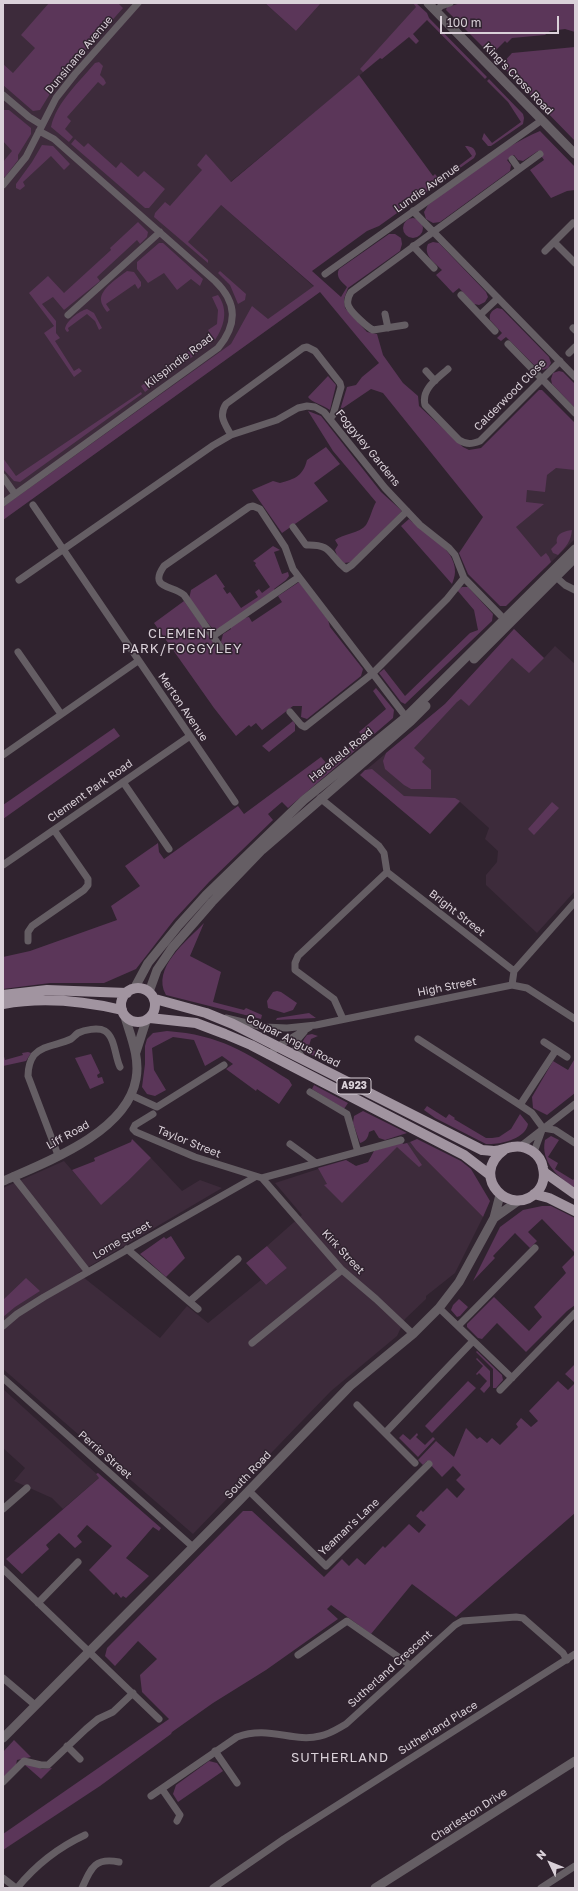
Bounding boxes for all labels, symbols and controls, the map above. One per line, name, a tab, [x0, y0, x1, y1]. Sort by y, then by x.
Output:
scale bar	[442, 8, 561, 34]
street label: Dunsinane Avenue	[43, 13, 115, 97]
text: 100 m	[447, 15, 481, 30]
street label: King's Cross Road	[480, 40, 556, 118]
street label: Lundie Avenue	[392, 160, 462, 216]
street label: Kilspindie Road	[142, 331, 216, 391]
street label: Calderwood Close	[471, 356, 549, 434]
street label: Foggyley Gardens	[333, 407, 403, 489]
district label: CLEMENT PARK/FOGGYLEY	[122, 626, 242, 657]
street label: Merton Avenue	[155, 670, 211, 744]
street label: Harefield Road	[306, 725, 376, 785]
street label: Clement Park Road	[45, 757, 135, 825]
street label: Bright Street	[426, 887, 488, 939]
street label: High Street	[416, 975, 478, 999]
street label: Coupar Angus Road	[244, 1012, 342, 1070]
road number: A923	[337, 1078, 371, 1094]
street label: Liff Road	[44, 1118, 92, 1152]
street label: Taylor Street	[155, 1123, 223, 1161]
street label: Lorne Street	[90, 1218, 154, 1262]
street label: Kirk Street	[319, 1227, 367, 1277]
street label: Perrie Street	[76, 1428, 134, 1482]
street label: South Road	[222, 1448, 274, 1502]
street label: Yeaman's Lane	[316, 1496, 382, 1558]
street label: Sutherland Crescent	[345, 1628, 435, 1710]
street label: Sutherland Place	[396, 1698, 480, 1758]
district label: SUTHERLAND	[291, 1750, 389, 1766]
street label: Charleston Drive	[428, 1785, 510, 1845]
north arrow	[530, 1843, 570, 1883]
text: N	[533, 1847, 548, 1862]

